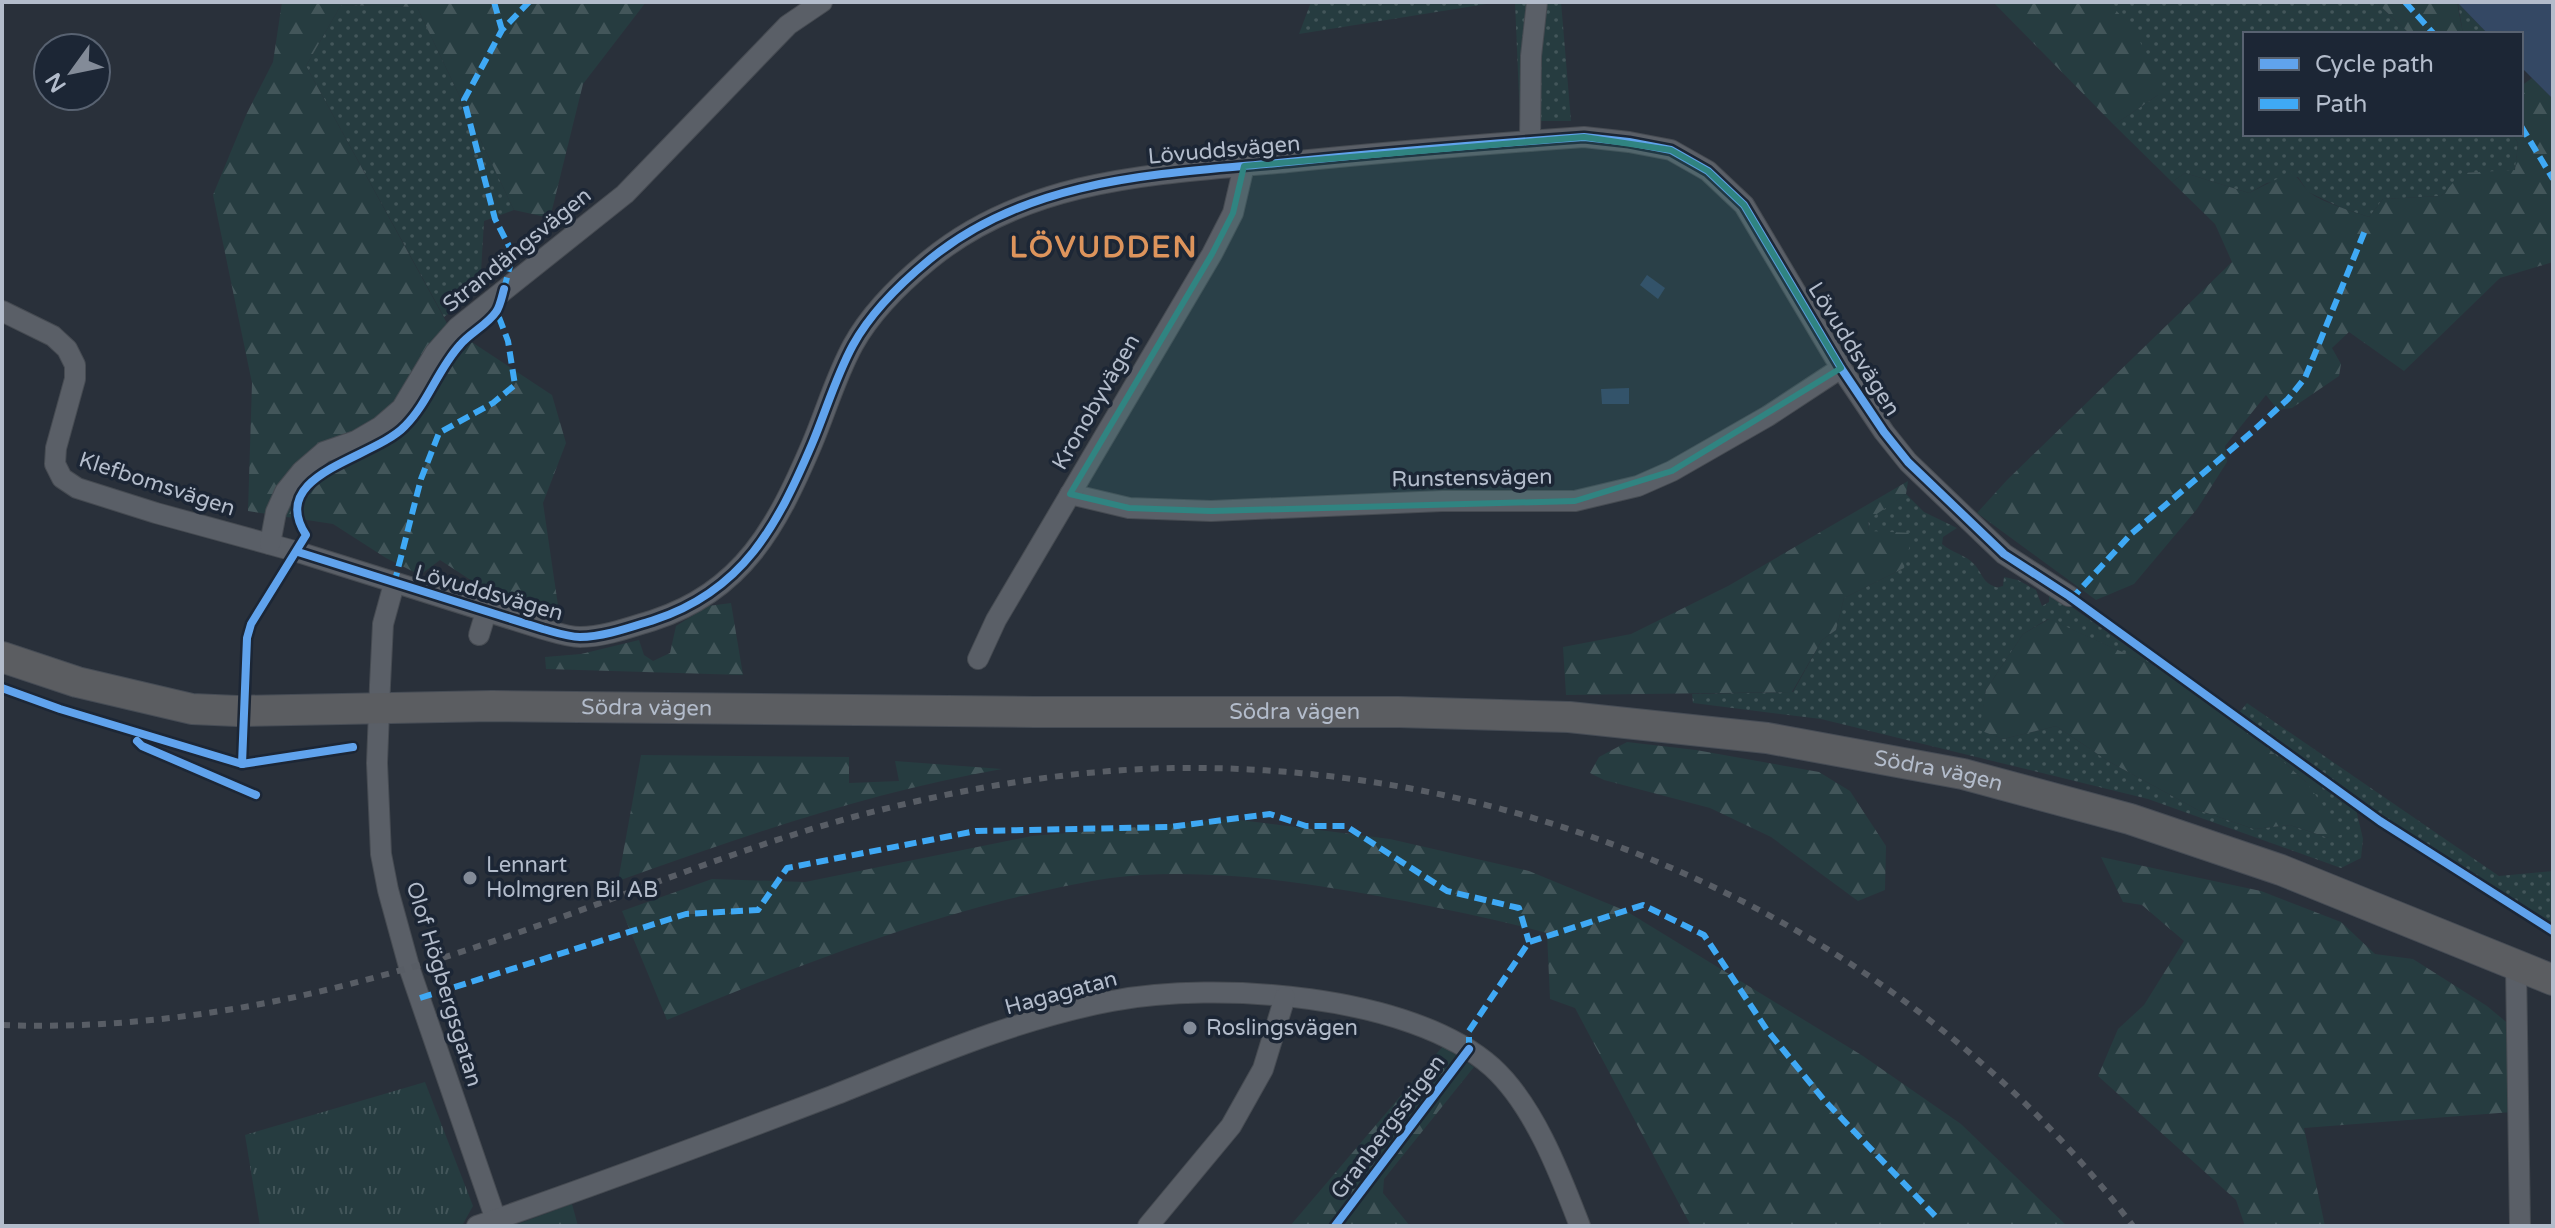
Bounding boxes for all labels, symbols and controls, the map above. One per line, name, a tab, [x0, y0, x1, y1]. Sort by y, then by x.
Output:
north arrow	[32, 32, 112, 112]
legend	[2243, 32, 2523, 136]
text: Cycle path	[2315, 50, 2434, 79]
text: N	[40, 68, 72, 97]
text: Path	[2315, 90, 2368, 119]
street label: Lövuddsvägen	[1147, 130, 1301, 170]
street label: Strandängsvägen	[438, 182, 596, 318]
district label: LÖVUDDEN	[1009, 229, 1199, 266]
street label: Lövuddsvägen	[1802, 277, 1906, 421]
street label: Kronobyvägen	[1047, 330, 1145, 474]
street label: Klefbomsvägen	[76, 447, 238, 521]
street label: Runstensvägen	[1391, 464, 1553, 492]
street label: Lövuddsvägen	[412, 559, 566, 627]
street label: Södra vägen	[581, 694, 712, 721]
street label: Södra vägen	[1229, 699, 1360, 725]
street label: Södra vägen	[1872, 745, 2006, 797]
place label: Lennart Holmgren Bil AB	[486, 852, 658, 903]
marker: Lennart Holmgren Bil AB	[461, 869, 479, 887]
street label: Olof Högbergsgatan	[400, 878, 488, 1090]
street label: Hagagatan	[1002, 966, 1120, 1020]
place label: Roslingsvägen	[1206, 1015, 1358, 1041]
marker: Roslingsvägen	[1181, 1019, 1199, 1037]
street label: Granbergsstigen	[1325, 1050, 1451, 1204]

